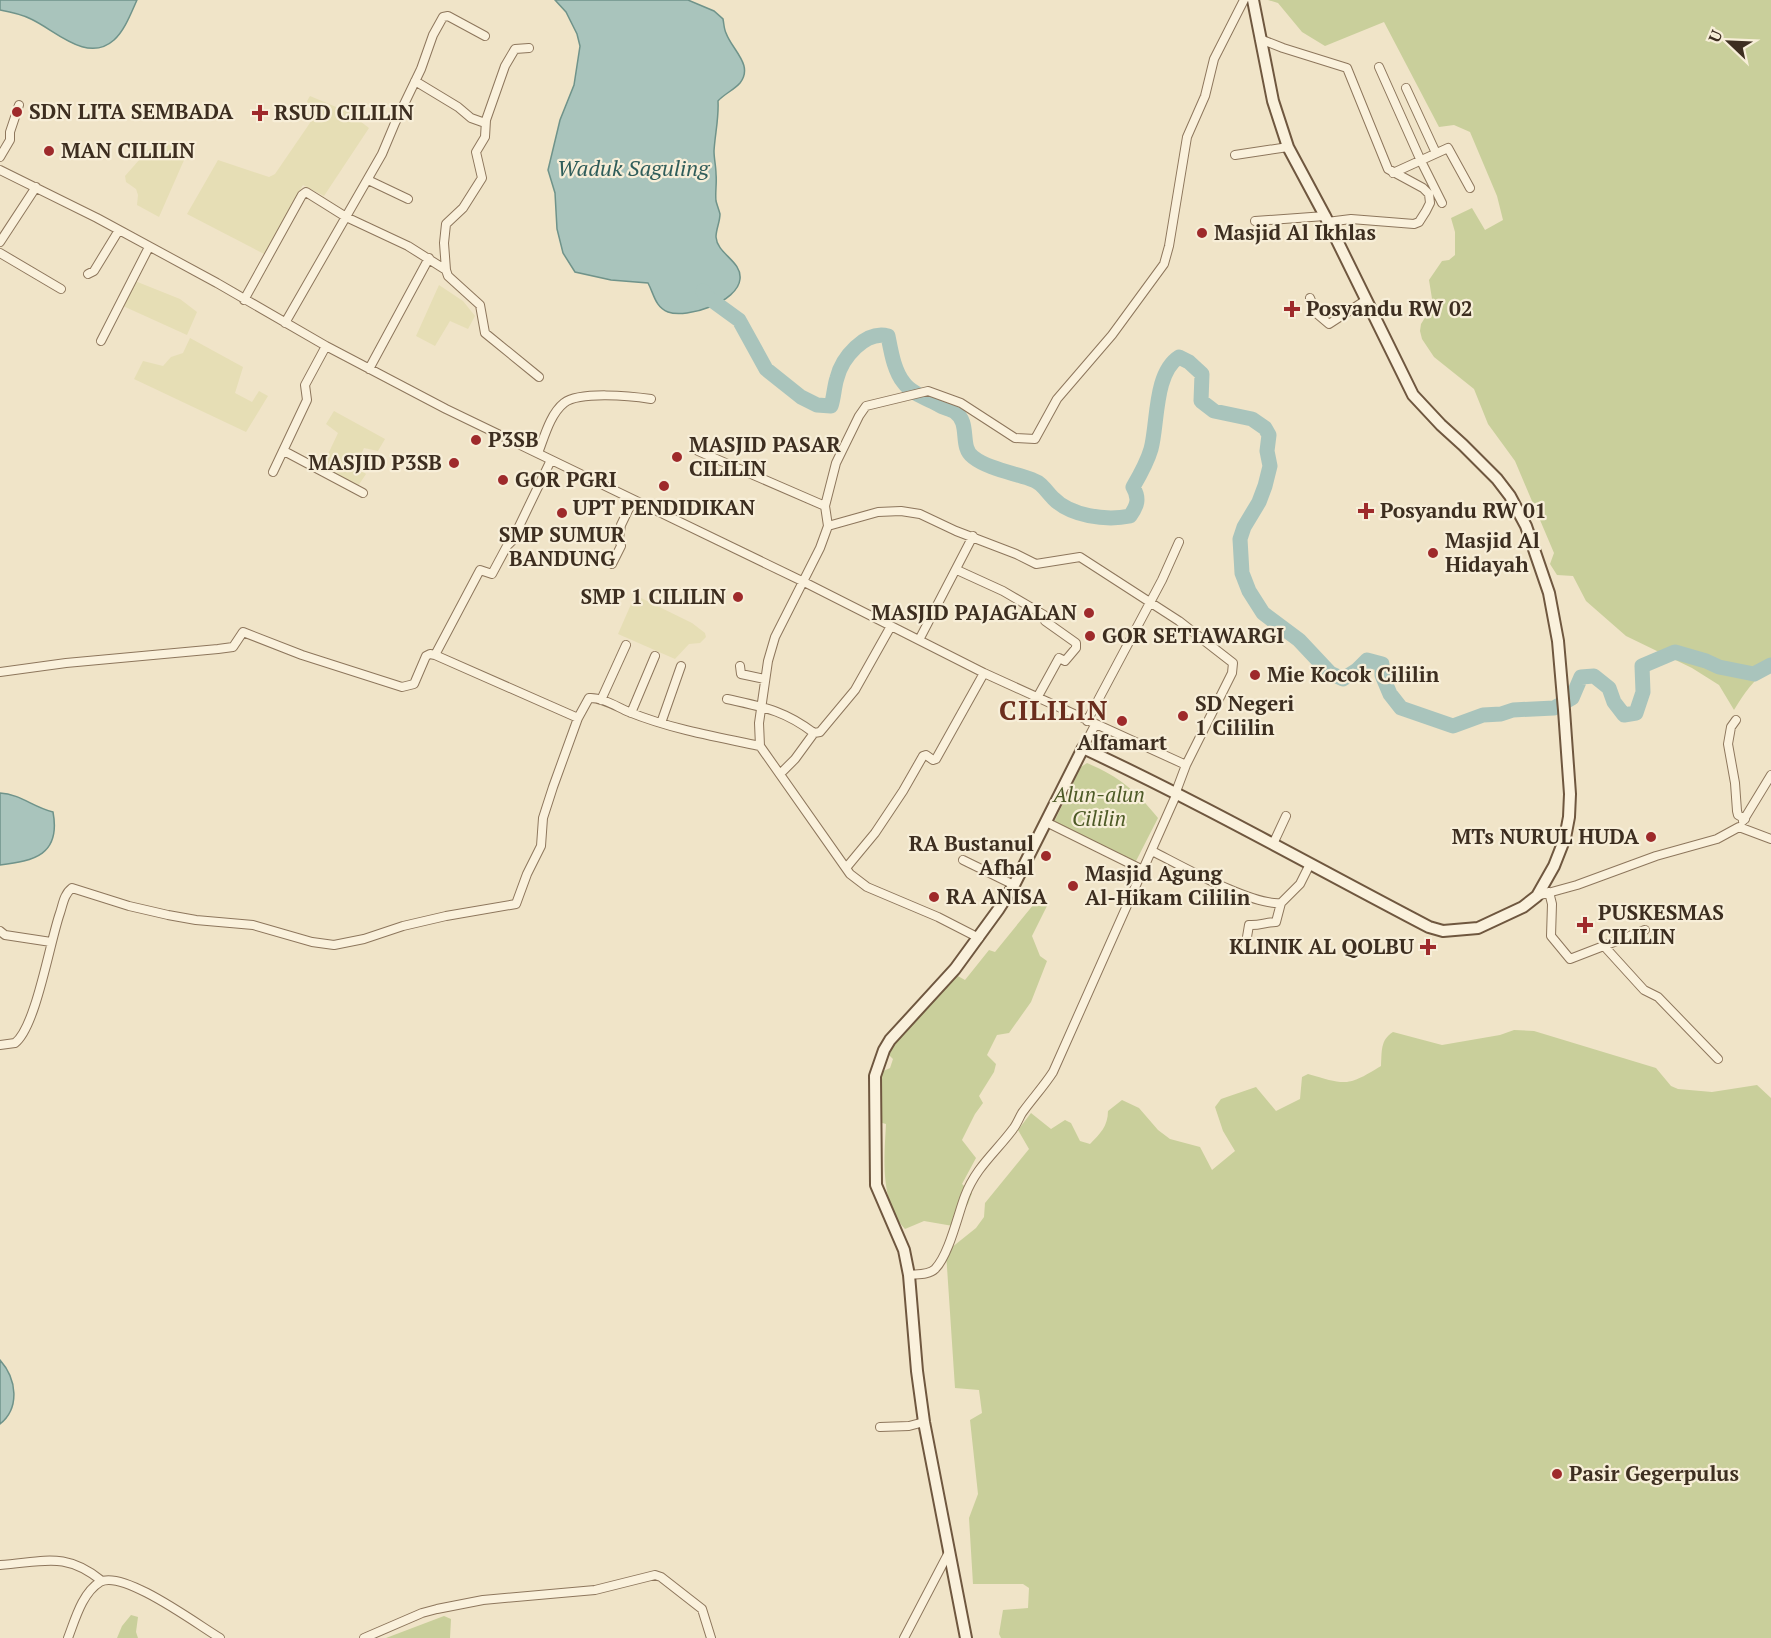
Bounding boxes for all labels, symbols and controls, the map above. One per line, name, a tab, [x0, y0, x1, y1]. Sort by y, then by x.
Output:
north arrow	[1699, 12, 1759, 72]
text: U	[1703, 26, 1728, 46]
place label: SDN LITA SEMBADA	[29, 97, 234, 125]
place label: RSUD CILILIN	[274, 98, 414, 126]
marker: RSUD CILILIN	[251, 104, 269, 122]
marker: SDN LITA SEMBADA	[10, 105, 24, 119]
place label: MAN CILILIN	[61, 136, 195, 164]
marker: MAN CILILIN	[42, 144, 56, 158]
water label: Waduk Saguling	[557, 153, 710, 182]
place label: Masjid Al Ikhlas	[1214, 218, 1376, 246]
marker: Masjid Al Ikhlas	[1195, 226, 1209, 240]
place label: Posyandu RW 02	[1306, 294, 1473, 322]
marker: Posyandu RW 02	[1283, 300, 1301, 318]
place label: P3SB	[488, 425, 539, 453]
place label: MASJID PASAR CILILIN	[689, 430, 841, 482]
marker: P3SB	[469, 433, 483, 447]
place label: MASJID P3SB	[308, 448, 442, 476]
marker: MASJID PASAR CILILIN	[670, 450, 684, 464]
marker: MASJID P3SB	[447, 456, 461, 470]
place label: GOR PGRI	[515, 465, 617, 493]
marker: GOR PGRI	[496, 473, 510, 487]
marker: UPT PENDIDIKAN	[657, 479, 671, 493]
place label: UPT PENDIDIKAN	[573, 493, 755, 521]
place label: Posyandu RW 01	[1380, 496, 1547, 524]
marker: Posyandu RW 01	[1357, 502, 1375, 520]
marker: SMP SUMUR BANDUNG	[555, 506, 569, 520]
place label: SMP SUMUR BANDUNG	[499, 520, 625, 572]
place label: Masjid Al Hidayah	[1445, 526, 1540, 578]
marker: Masjid Al Hidayah	[1426, 546, 1440, 560]
place label: SMP 1 CILILIN	[581, 582, 726, 610]
marker: SMP 1 CILILIN	[731, 590, 745, 604]
place label: MASJID PAJAGALAN	[871, 598, 1077, 626]
marker: MASJID PAJAGALAN	[1082, 606, 1096, 620]
place label: GOR SETIAWARGI	[1102, 621, 1284, 649]
marker: GOR SETIAWARGI	[1083, 629, 1097, 643]
place label: Mie Kocok Cililin	[1267, 660, 1440, 688]
marker: Mie Kocok Cililin	[1248, 668, 1262, 682]
place label: SD Negeri 1 Cililin	[1195, 689, 1294, 741]
district label: CILILIN	[999, 692, 1109, 728]
marker: SD Negeri 1 Cililin	[1176, 709, 1190, 723]
marker: Alfamart	[1115, 714, 1129, 728]
place label: Alfamart	[1077, 728, 1168, 756]
park label: Alun-alun Cililin	[1051, 780, 1145, 832]
place label: MTs NURUL HUDA	[1452, 822, 1640, 850]
place label: RA Bustanul Afhal	[909, 829, 1034, 881]
marker: MTs NURUL HUDA	[1644, 830, 1658, 844]
marker: RA Bustanul Afhal	[1039, 849, 1053, 863]
place label: Masjid Agung Al-Hikam Cililin	[1085, 859, 1251, 911]
marker: Masjid Agung Al-Hikam Cililin	[1066, 879, 1080, 893]
place label: RA ANISA	[946, 882, 1048, 910]
marker: RA ANISA	[927, 890, 941, 904]
place label: PUSKESMAS CILILIN	[1598, 898, 1724, 950]
marker: PUSKESMAS CILILIN	[1576, 916, 1594, 934]
place label: KLINIK AL QOLBU	[1229, 932, 1414, 960]
marker: KLINIK AL QOLBU	[1419, 938, 1437, 956]
place label: Pasir Gegerpulus	[1569, 1459, 1739, 1487]
marker: Pasir Gegerpulus	[1550, 1467, 1564, 1481]

